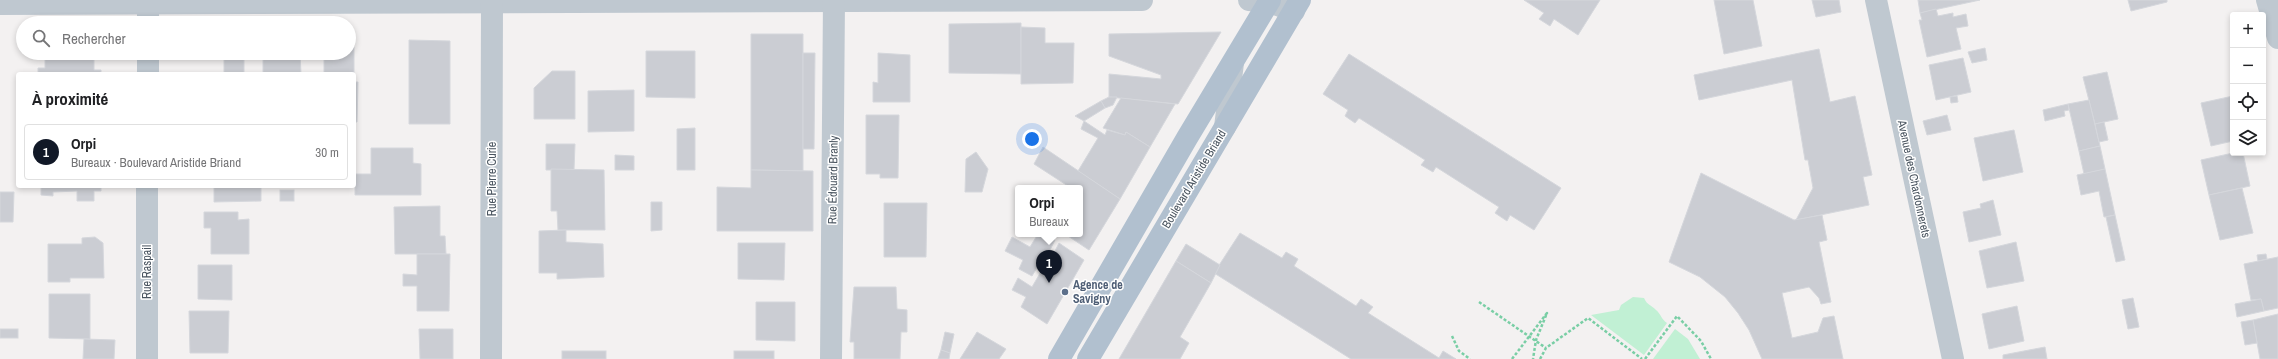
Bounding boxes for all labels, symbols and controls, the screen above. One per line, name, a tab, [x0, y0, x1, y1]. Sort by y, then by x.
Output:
map controls	[2230, 12, 2266, 156]
button: +	[2230, 12, 2266, 48]
search box	[16, 16, 356, 60]
icon: search	[30, 27, 52, 49]
text: Rechercher	[62, 28, 126, 49]
button: −	[2230, 48, 2266, 84]
button: locate	[2230, 84, 2266, 120]
text: À proximité	[32, 87, 108, 110]
street label: Avenue des Chardonnerets	[1894, 118, 1934, 239]
button: layers	[2230, 120, 2266, 156]
street label: Boulevard Aristide Briand	[1158, 127, 1230, 231]
your location	[1022, 129, 1042, 149]
text: Orpi	[71, 133, 96, 154]
street label: Rue Édouard Branly	[824, 135, 842, 224]
street label: Rue Pierre Curie	[484, 142, 500, 216]
text: 1	[43, 144, 49, 161]
text: 30 m	[315, 144, 339, 161]
text: Bureaux · Boulevard Aristide Briand	[71, 154, 241, 171]
popup	[1015, 185, 1083, 237]
text: Orpi	[1029, 192, 1054, 213]
text: Bureaux	[1029, 213, 1069, 230]
street label: Rue Raspail	[139, 245, 155, 299]
pin: 1	[1036, 250, 1062, 283]
place label: Agence de Savigny	[1073, 277, 1123, 307]
marker: Agence de Savigny	[1060, 287, 1070, 297]

